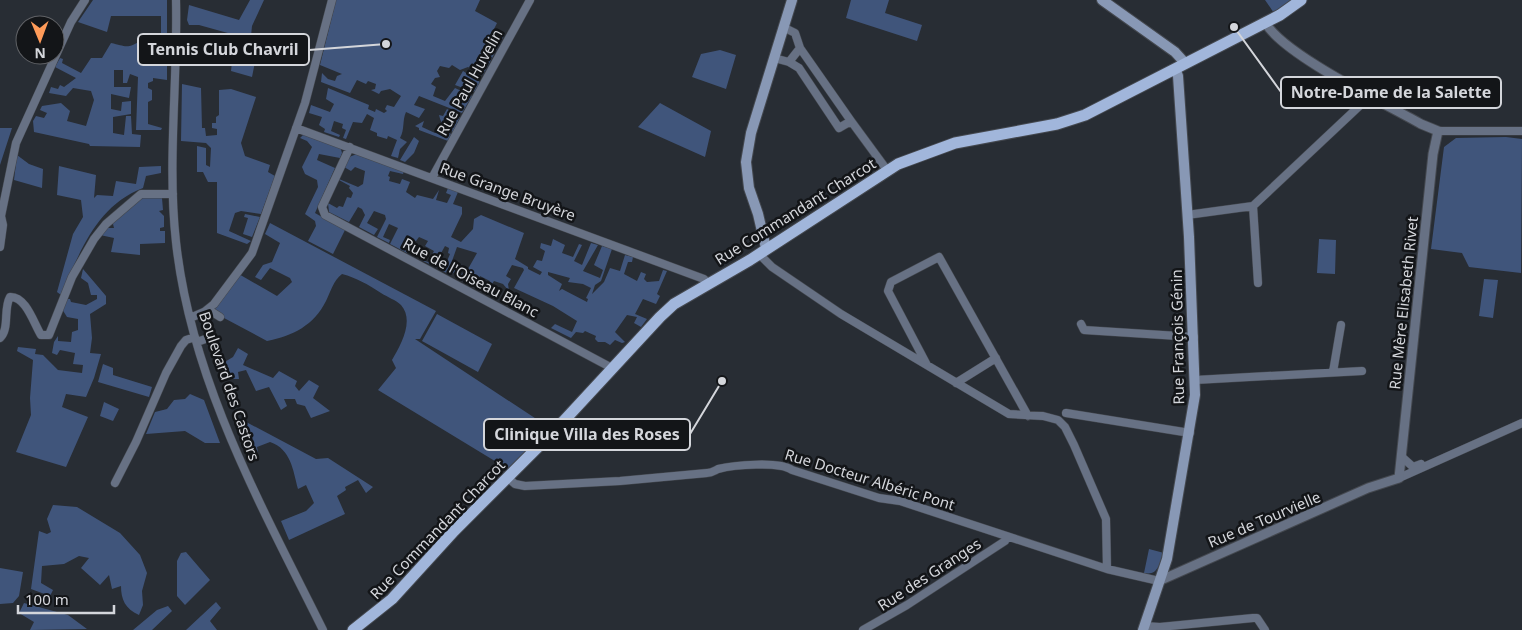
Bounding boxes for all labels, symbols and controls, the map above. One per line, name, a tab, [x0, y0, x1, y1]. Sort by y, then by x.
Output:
north arrow	[15, 15, 65, 65]
street label: Rue Paul Huvelin	[431, 25, 507, 139]
callout: Tennis Club Chavril	[138, 34, 309, 65]
text: Tennis Club Chavril	[147, 38, 299, 60]
text: N	[34, 44, 46, 63]
callout: Notre-Dame de la Salette	[1281, 77, 1501, 108]
text: Notre-Dame de la Salette	[1291, 81, 1491, 103]
street label: Rue Commandant Charcot	[711, 153, 880, 269]
street label: Rue Grange Bruyère	[438, 157, 578, 225]
street label: Rue Mère Elisabeth Rivet	[1384, 215, 1422, 391]
street label: Rue de l'Oiseau Blanc	[400, 233, 542, 321]
street label: Rue François Génin	[1166, 269, 1188, 405]
street label: Boulevard des Castors	[195, 309, 265, 463]
callout: Clinique Villa des Roses	[484, 419, 690, 450]
text: Clinique Villa des Roses	[494, 423, 680, 445]
street label: Rue Docteur Albéric Pont	[783, 444, 958, 515]
street label: Rue Commandant Charcot	[365, 455, 509, 603]
street label: Rue de Tourvielle	[1205, 486, 1323, 552]
street label: Rue des Granges	[874, 533, 984, 615]
scale bar	[18, 582, 114, 614]
text: 100 m	[25, 589, 69, 609]

